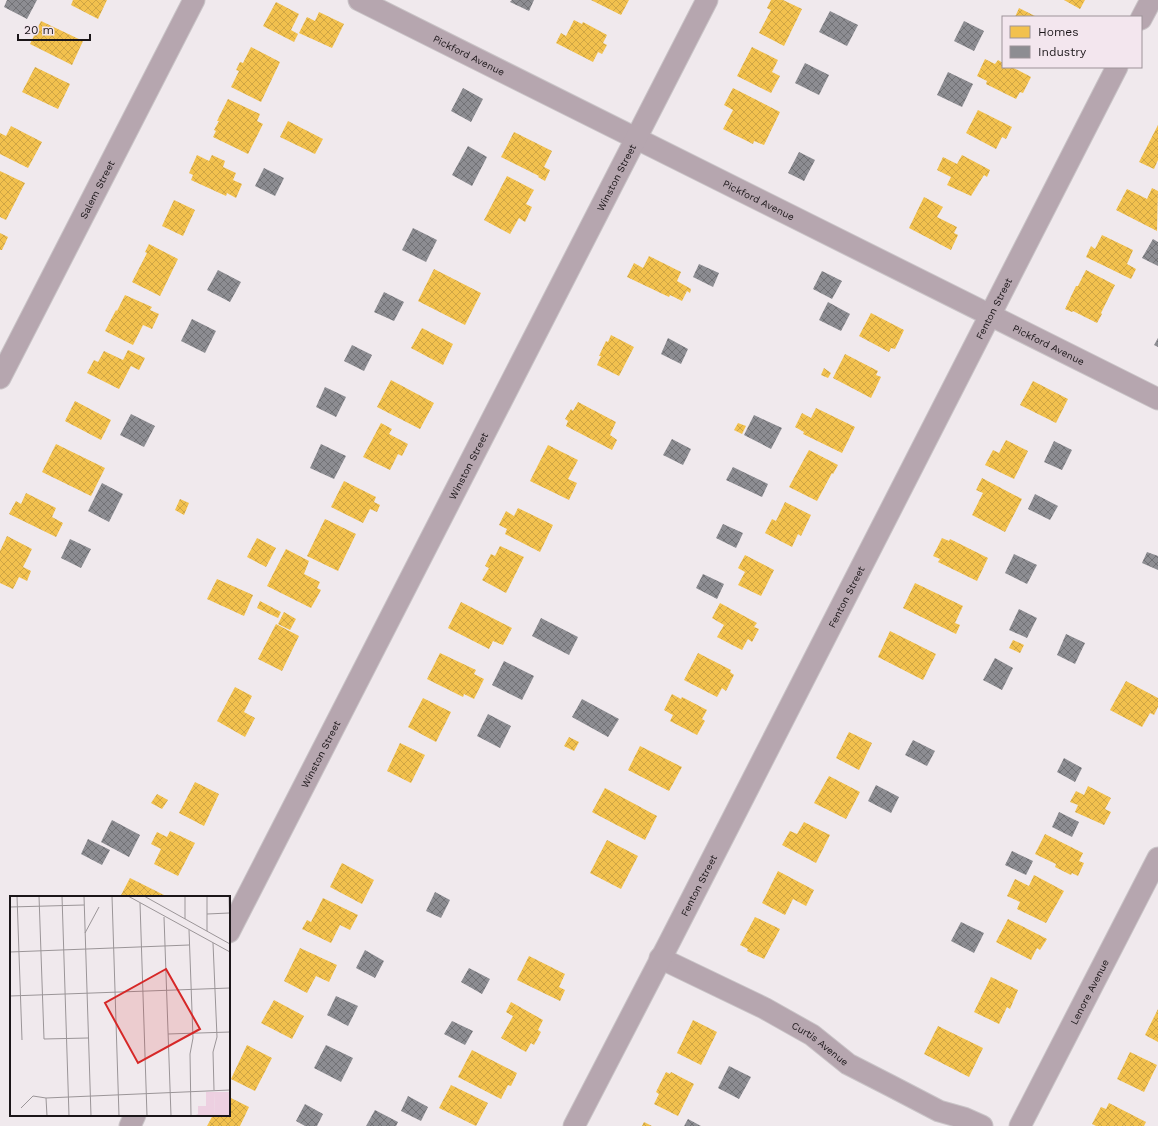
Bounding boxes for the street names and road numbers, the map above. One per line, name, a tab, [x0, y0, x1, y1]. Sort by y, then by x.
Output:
street label: Pickford Avenue	[431, 33, 507, 78]
street label: Winston Street	[595, 142, 639, 213]
street label: Salem Street	[78, 158, 117, 221]
street label: Pickford Avenue	[721, 178, 796, 223]
street label: Fenton Street	[974, 275, 1015, 341]
street label: Pickford Avenue	[1011, 322, 1086, 367]
street label: Winston Street	[447, 430, 491, 501]
street label: Fenton Street	[826, 564, 867, 630]
street label: Winston Street	[299, 718, 343, 790]
street label: Fenton Street	[679, 852, 720, 918]
street label: Lenore Avenue	[1068, 957, 1111, 1026]
street label: Curtis Avenue	[790, 1020, 851, 1068]

